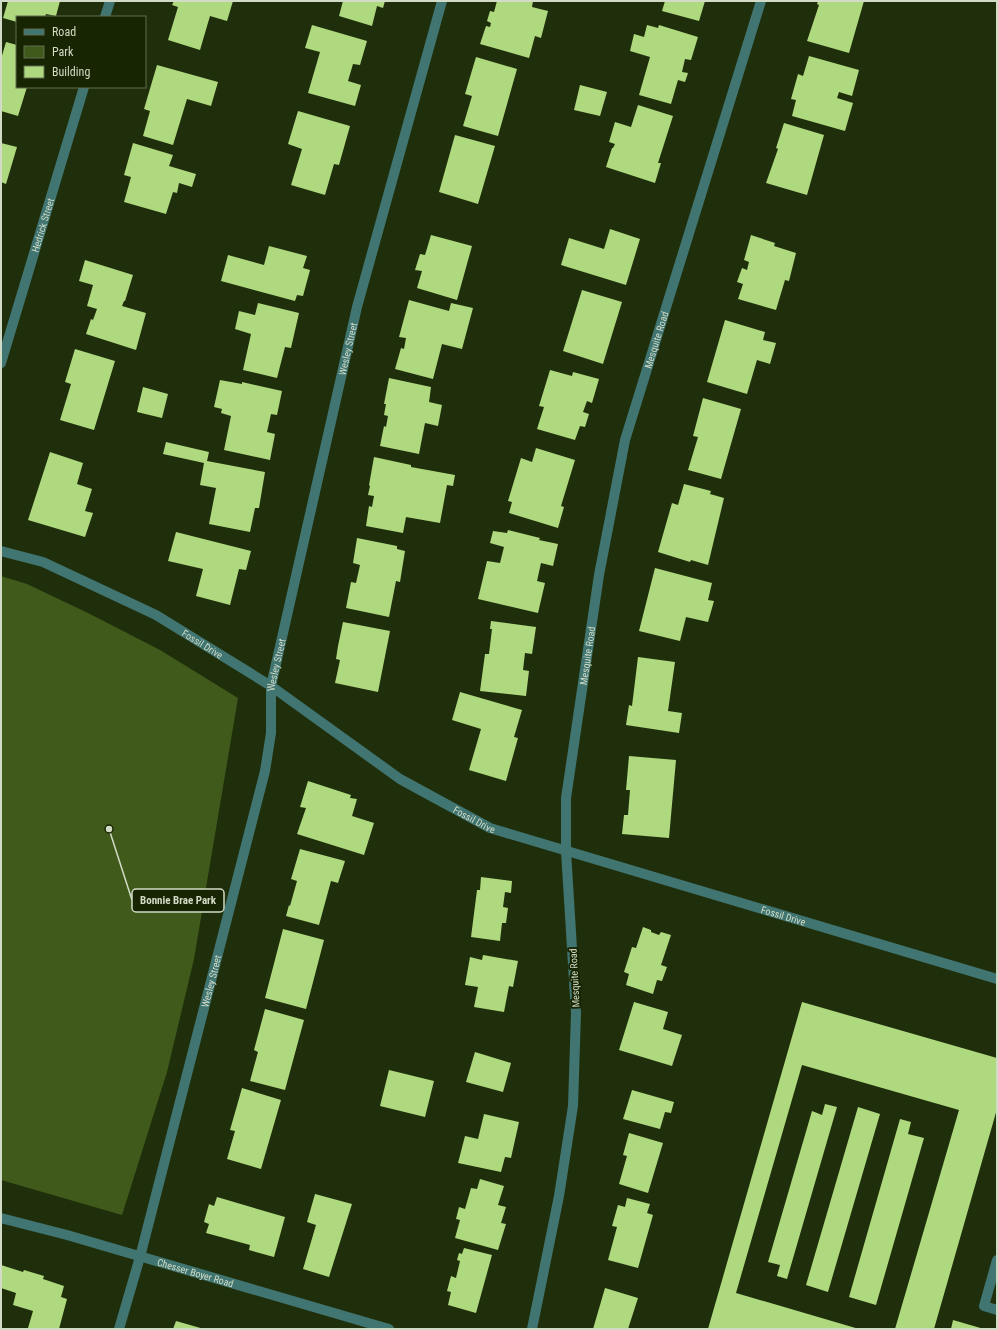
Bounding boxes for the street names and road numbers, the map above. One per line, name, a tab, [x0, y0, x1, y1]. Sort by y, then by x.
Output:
street label: Hedrick Street	[30, 197, 56, 254]
street label: Mesquite Road	[643, 310, 671, 370]
street label: Wesley Street	[337, 322, 359, 376]
street label: Mesquite Road	[578, 626, 597, 686]
street label: Fossil Drive	[180, 628, 225, 661]
street label: Wesley Street	[266, 638, 288, 691]
street label: Fossil Drive	[451, 804, 497, 835]
street label: Fossil Drive	[760, 904, 807, 928]
street label: Mesquite Road	[567, 948, 582, 1008]
street label: Wesley Street	[199, 954, 223, 1008]
street label: Chesser Boyer Road	[156, 1257, 235, 1289]

